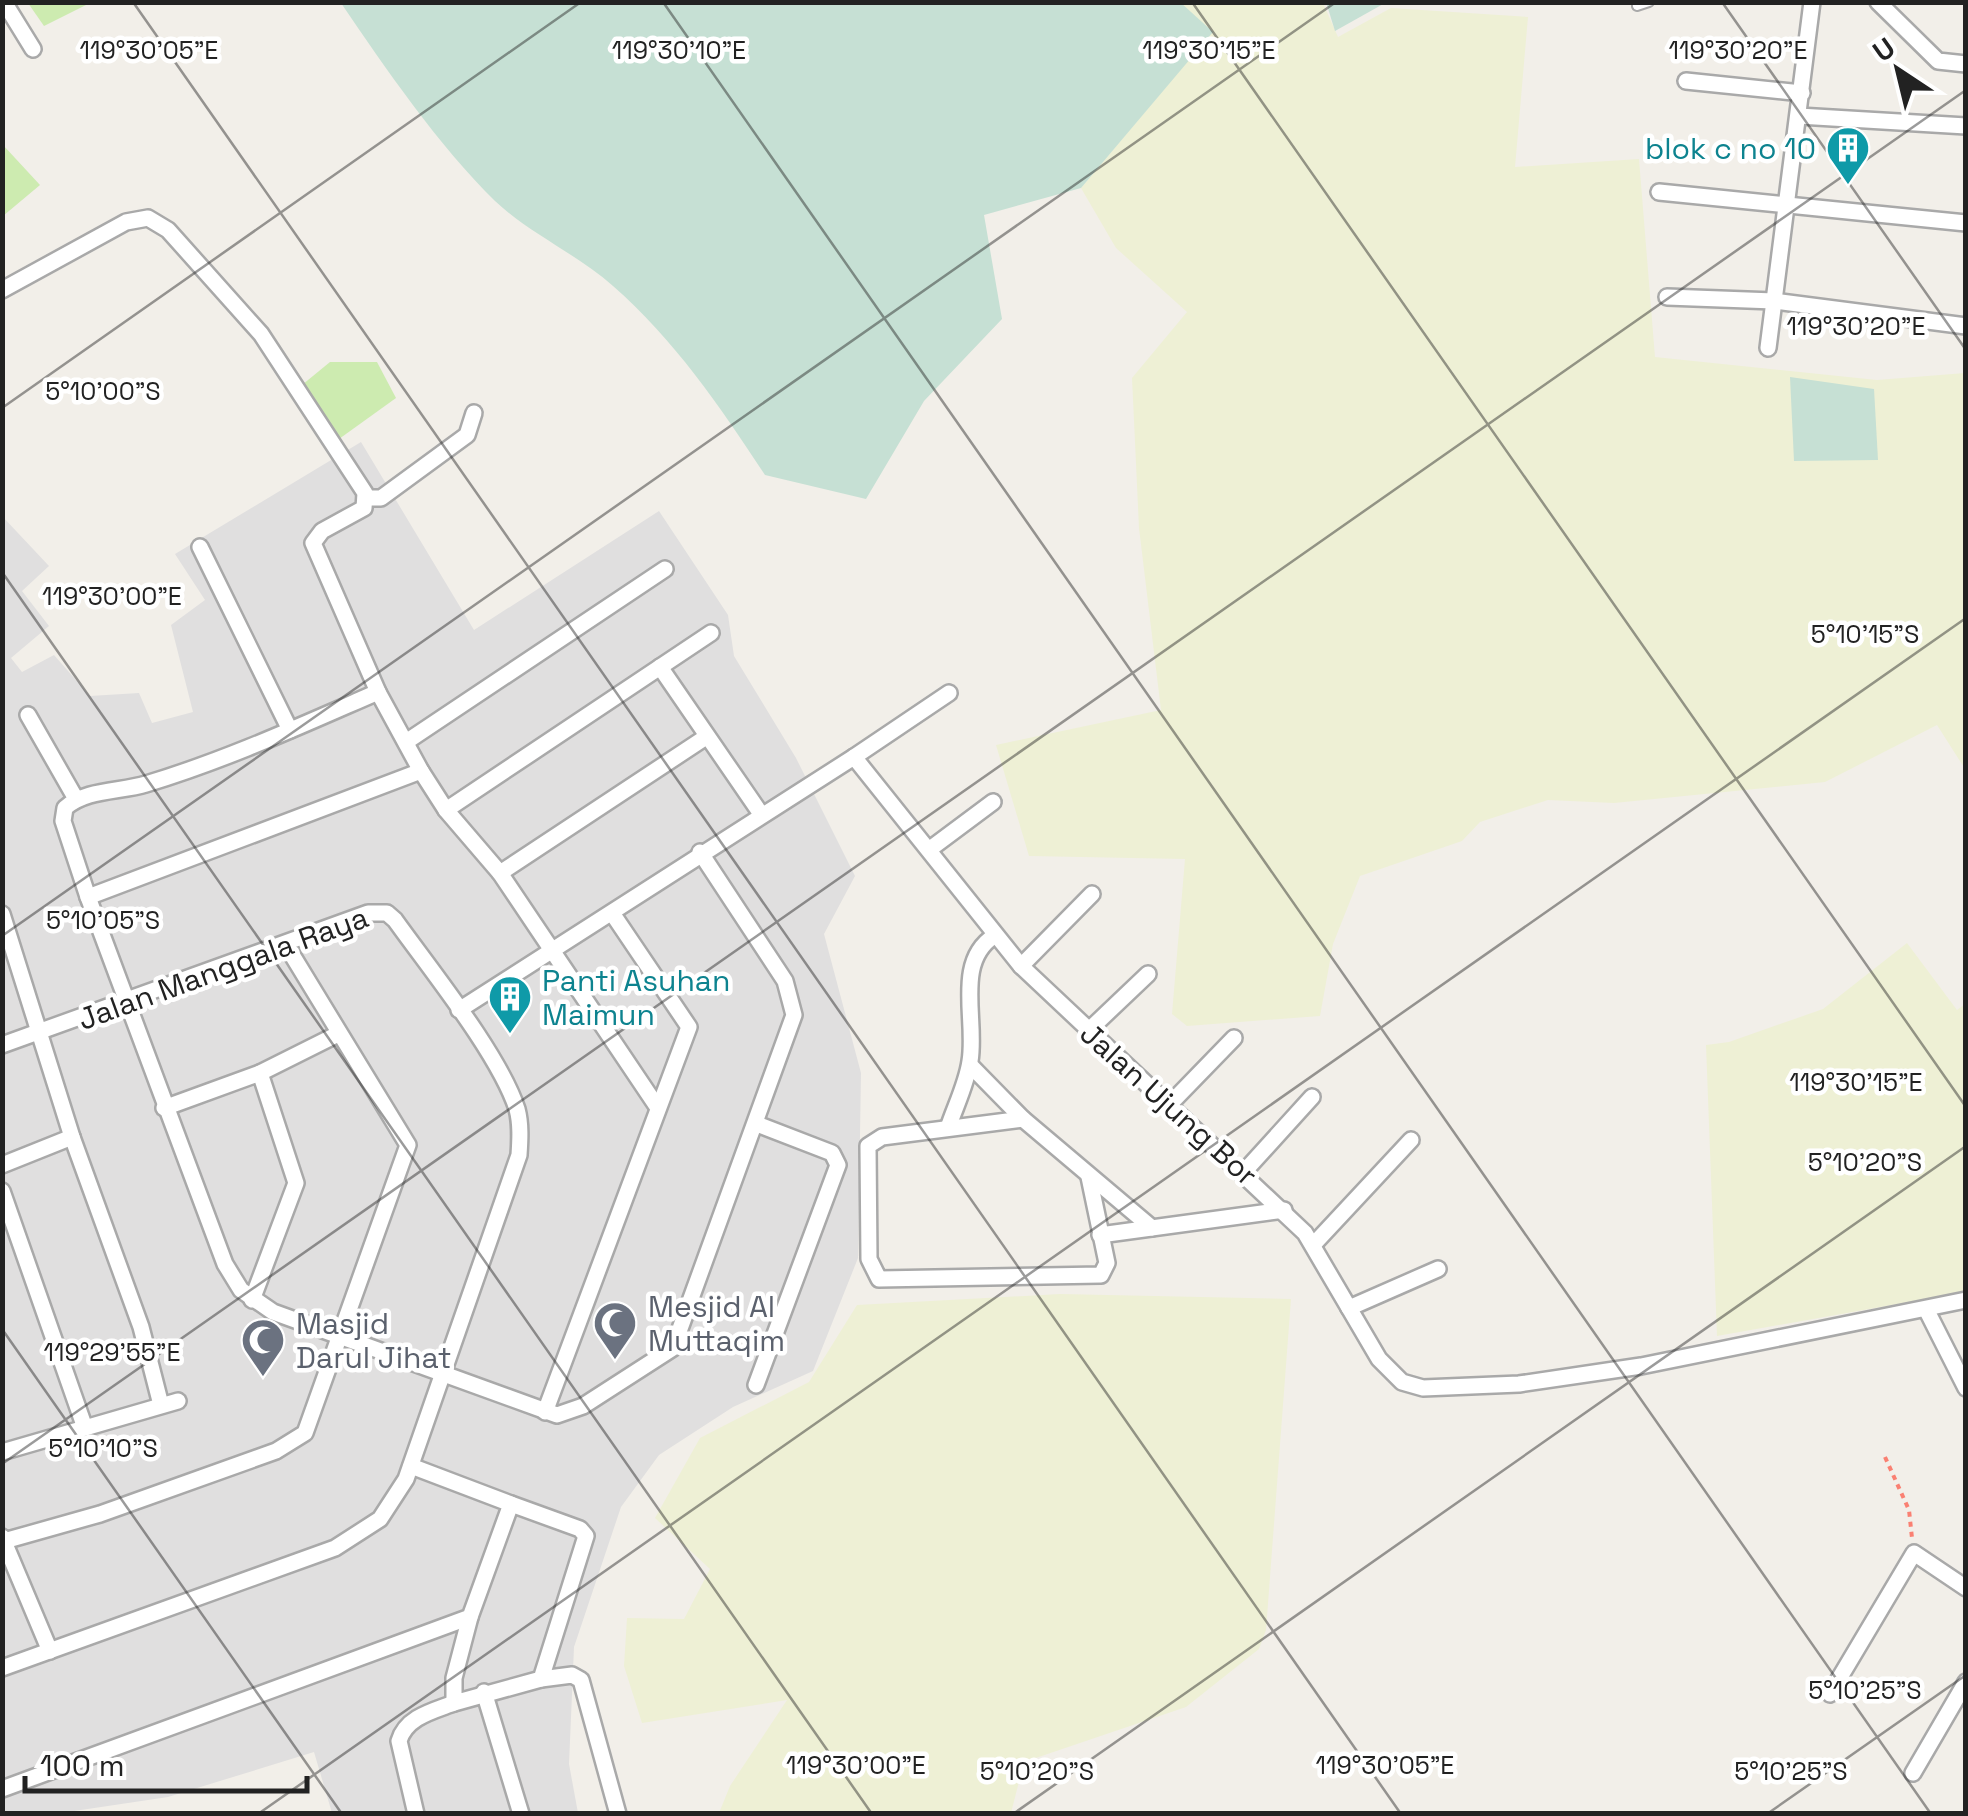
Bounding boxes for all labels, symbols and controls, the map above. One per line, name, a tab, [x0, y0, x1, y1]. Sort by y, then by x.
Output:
north arrow	[1848, 20, 1948, 120]
text: U	[1866, 29, 1902, 70]
text: 119°30'05"E	[80, 34, 218, 66]
text: 119°30'10"E	[612, 34, 746, 66]
text: 119°30'15"E	[1142, 34, 1276, 66]
text: 119°30'20"E	[1669, 34, 1807, 66]
building icon: blok c no 10	[1825, 125, 1871, 186]
place label: blok c no 10	[1645, 129, 1816, 168]
text: 119°30'20"E	[1787, 310, 1925, 342]
text: 5°10'00"S	[45, 375, 161, 407]
text: 119°30'00"E	[42, 580, 182, 612]
text: 5°10'15"S	[1811, 618, 1919, 650]
street label: Jalan Manggala Raya	[73, 897, 373, 1039]
text: 5°10'05"S	[46, 904, 160, 936]
place label: Panti Asuhan Maimun	[542, 961, 730, 1034]
building icon: Panti Asuhan Maimun	[487, 974, 533, 1035]
street label: Jalan Ujung Bor	[1072, 1014, 1266, 1194]
text: 119°30'15"E	[1789, 1066, 1923, 1098]
text: 5°10'20"S	[1808, 1146, 1922, 1178]
place label: Mesjid Al Muttaqim	[648, 1287, 785, 1360]
mosque icon: Mesjid Al Muttaqim	[592, 1300, 638, 1361]
place label: Masjid Darul Jihat	[296, 1304, 452, 1377]
mosque icon: Masjid Darul Jihat	[240, 1317, 286, 1378]
text: 119°29'55"E	[44, 1336, 180, 1368]
text: 5°10'10"S	[48, 1432, 158, 1464]
text: 5°10'25"S	[1808, 1674, 1922, 1706]
scale bar	[25, 1731, 308, 1793]
text: 100 m	[40, 1746, 125, 1785]
text: 119°30'00"E	[786, 1749, 926, 1781]
text: 119°30'05"E	[1316, 1749, 1454, 1781]
text: 5°10'20"S	[980, 1755, 1094, 1787]
text: 5°10'25"S	[1734, 1755, 1848, 1787]

